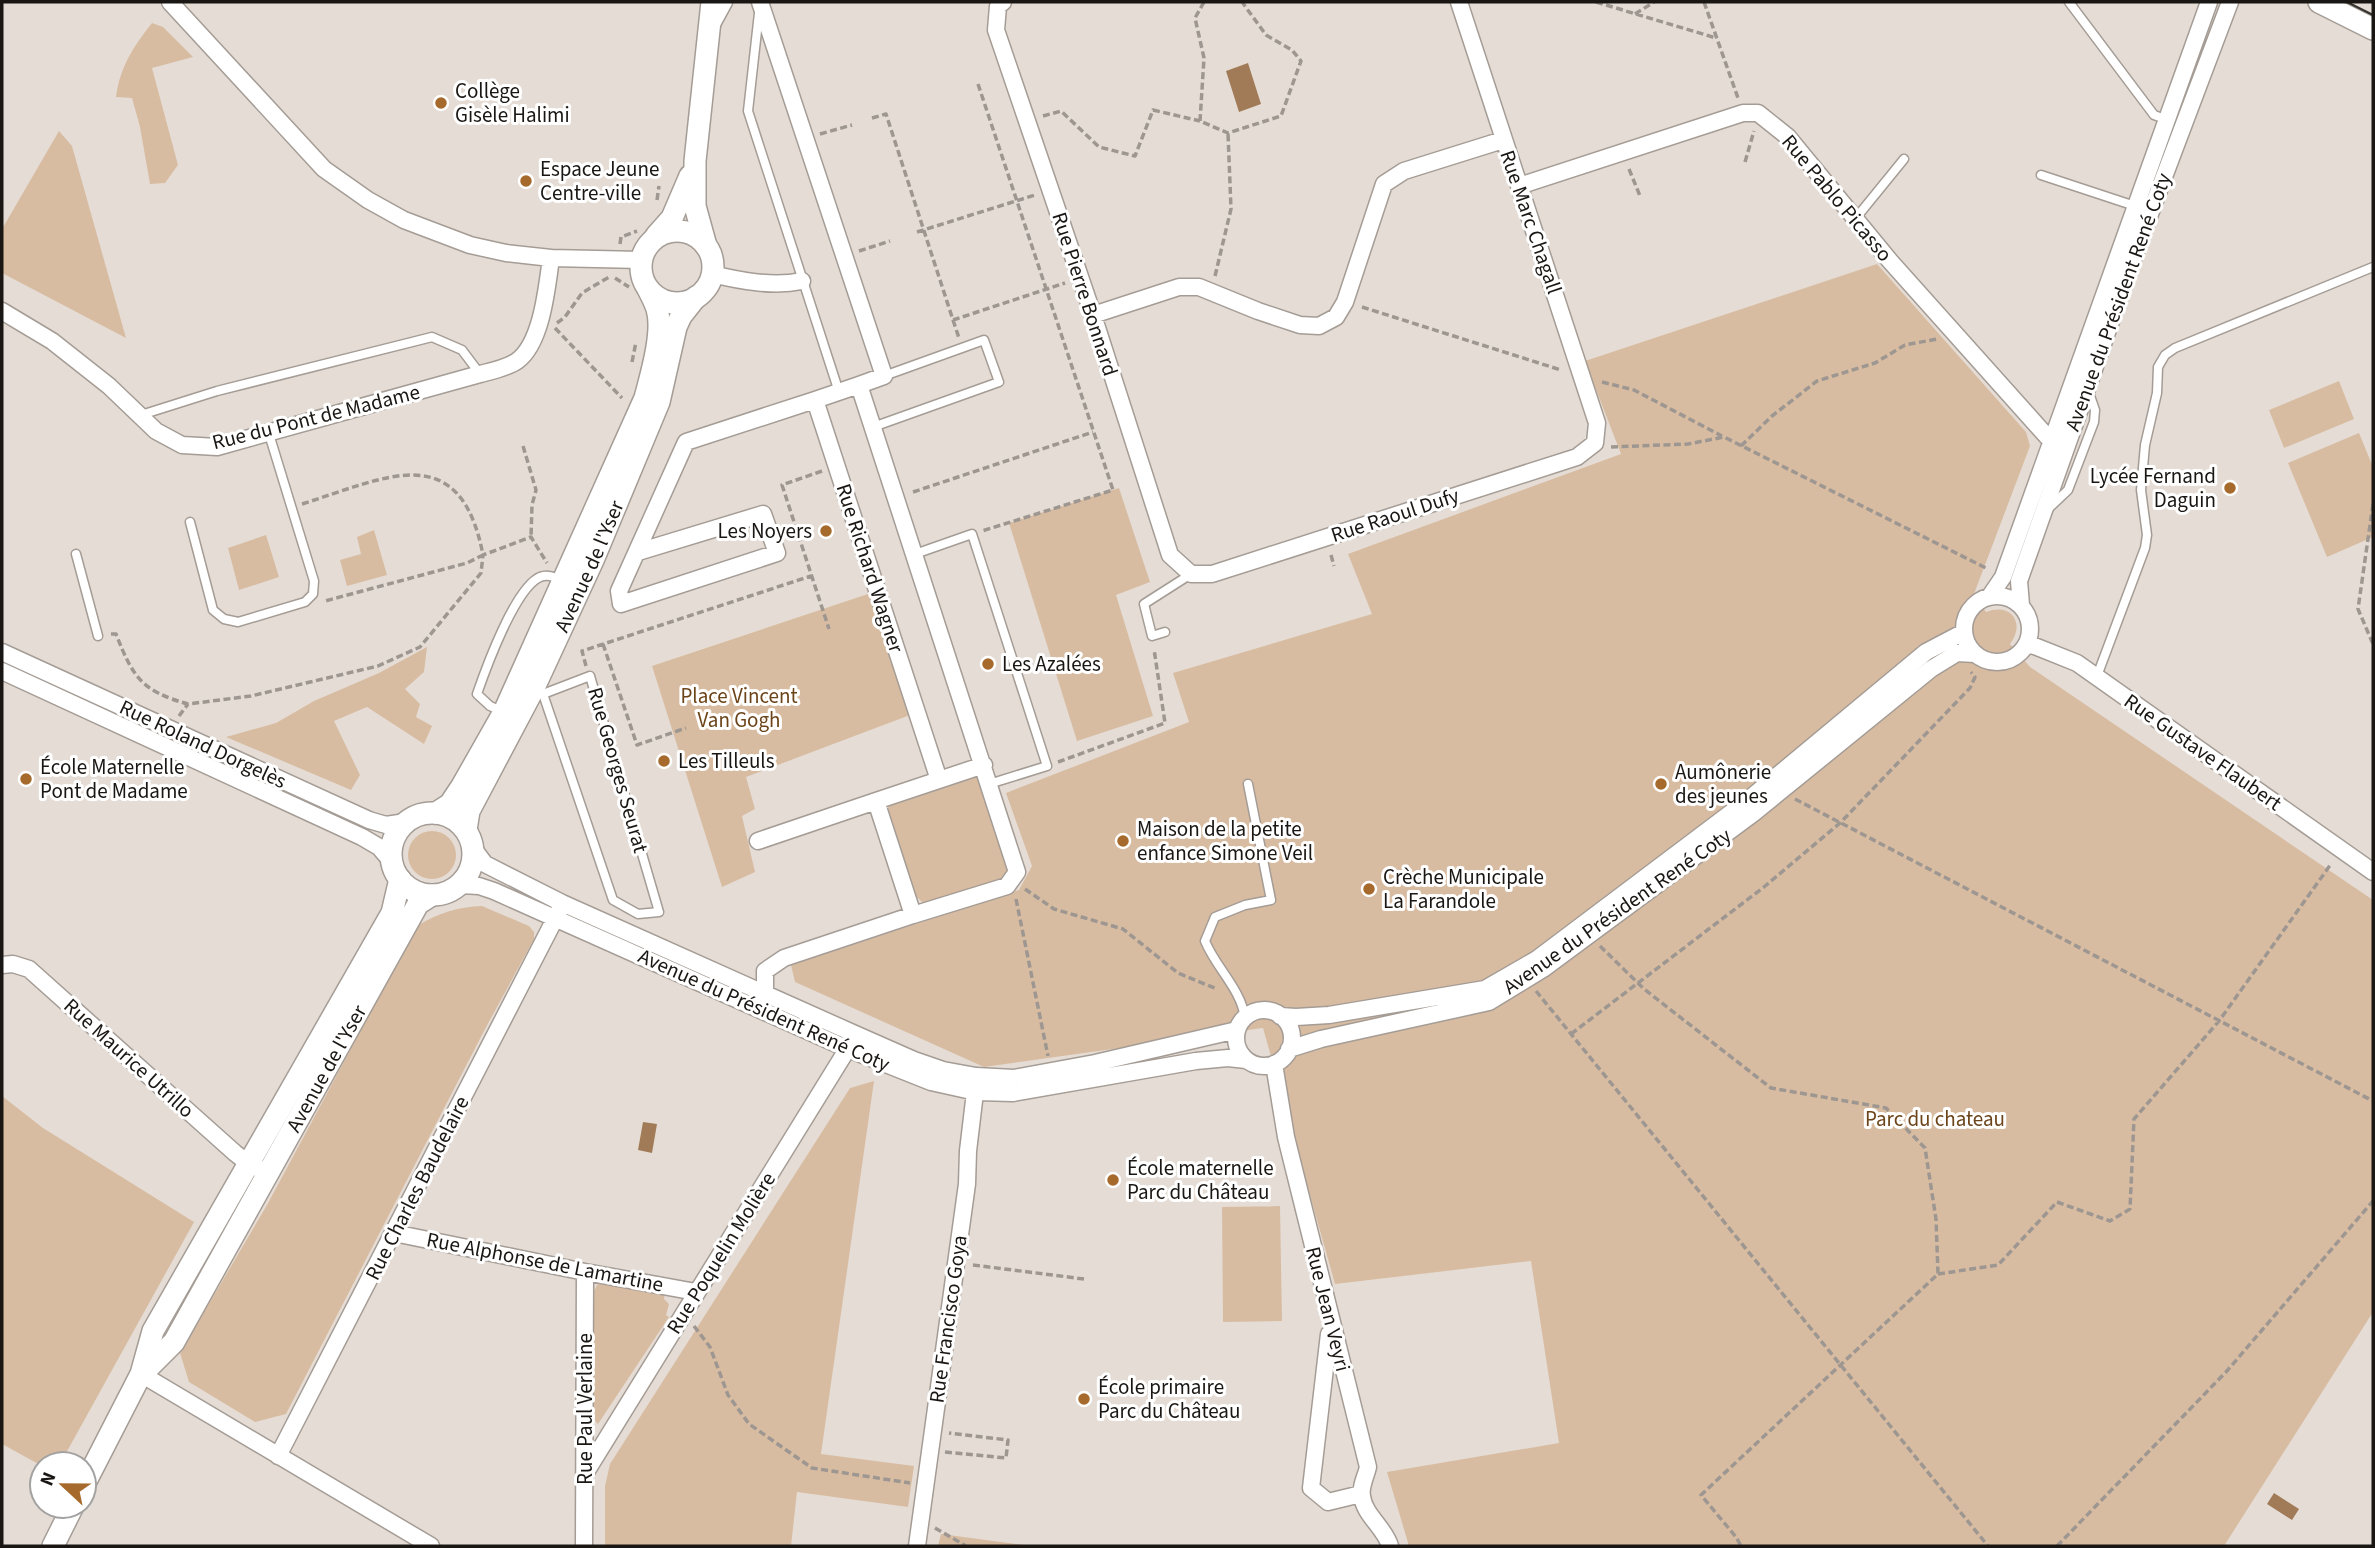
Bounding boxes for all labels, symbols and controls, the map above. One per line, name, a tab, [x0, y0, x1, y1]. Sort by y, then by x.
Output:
place label: Collège Gisèle Halimi	[455, 76, 570, 130]
marker: Collège Gisèle Halimi	[433, 95, 449, 111]
street label: Rue Pablo Picasso	[1775, 128, 1899, 268]
street label: Rue Marc Chagall	[1492, 146, 1570, 298]
place label: Espace Jeune Centre-ville	[540, 154, 659, 208]
street label: Avenue du Président René Coty	[2057, 169, 2179, 435]
marker: Espace Jeune Centre-ville	[518, 173, 534, 189]
street label: Rue Pierre Bonnard	[1044, 208, 1126, 380]
street label: Rue du Pont de Madame	[209, 377, 423, 457]
place label: Lycée Fernand Daguin	[2090, 461, 2216, 515]
street label: Rue Richard Wagner	[829, 480, 912, 657]
street label: Rue Raoul Dufy	[1327, 480, 1463, 550]
marker: Lycée Fernand Daguin	[2222, 480, 2238, 496]
street label: Avenue de l'Yser	[547, 495, 632, 637]
place label: Les Noyers	[718, 516, 812, 546]
marker: Les Noyers	[818, 523, 834, 539]
place label: Les Azalées	[1002, 649, 1101, 679]
marker: Les Azalées	[980, 656, 996, 672]
park label: Place Vincent Van Gogh	[680, 681, 798, 735]
street label: Rue Georges Seurat	[580, 684, 656, 856]
street label: Rue Gustave Flaubert	[2118, 686, 2288, 818]
street label: Rue Roland Dorgelès	[115, 692, 292, 796]
place label: Les Tilleuls	[678, 746, 775, 776]
place label: École Maternelle Pont de Madame	[40, 752, 188, 806]
marker: Les Tilleuls	[656, 753, 672, 769]
place label: Aumônerie des jeunes	[1675, 757, 1771, 811]
marker: École Maternelle Pont de Madame	[18, 771, 34, 787]
marker: Aumônerie des jeunes	[1653, 776, 1669, 792]
place label: Maison de la petite enfance Simone Veil	[1137, 814, 1313, 868]
street label: Avenue du Président René Coty	[1497, 820, 1737, 1001]
marker: Maison de la petite enfance Simone Veil	[1115, 833, 1131, 849]
place label: Crèche Municipale La Farandole	[1383, 862, 1544, 916]
marker: Crèche Municipale La Farandole	[1361, 881, 1377, 897]
street label: Avenue du Président René Coty	[633, 941, 895, 1079]
street label: Rue Maurice Utrillo	[57, 991, 201, 1125]
street label: Avenue de l'Yser	[279, 999, 374, 1138]
street label: Rue Charles Baudelaire	[358, 1091, 476, 1285]
park label: Parc du chateau	[1865, 1104, 2005, 1134]
place label: École maternelle Parc du Château	[1127, 1153, 1274, 1207]
street label: Rue Poquelin Molière	[659, 1166, 783, 1340]
marker: École maternelle Parc du Château	[1105, 1172, 1121, 1188]
street label: Rue Alphonse de Lamartine	[424, 1224, 666, 1300]
street label: Rue Francisco Goya	[921, 1233, 975, 1405]
street label: Rue Jean Veyri	[1298, 1243, 1358, 1375]
street label: Rue Paul Verlaine	[570, 1333, 600, 1485]
place label: École primaire Parc du Château	[1098, 1372, 1240, 1426]
marker: École primaire Parc du Château	[1076, 1391, 1092, 1407]
north arrow	[28, 1450, 98, 1520]
text: N	[34, 1468, 64, 1490]

